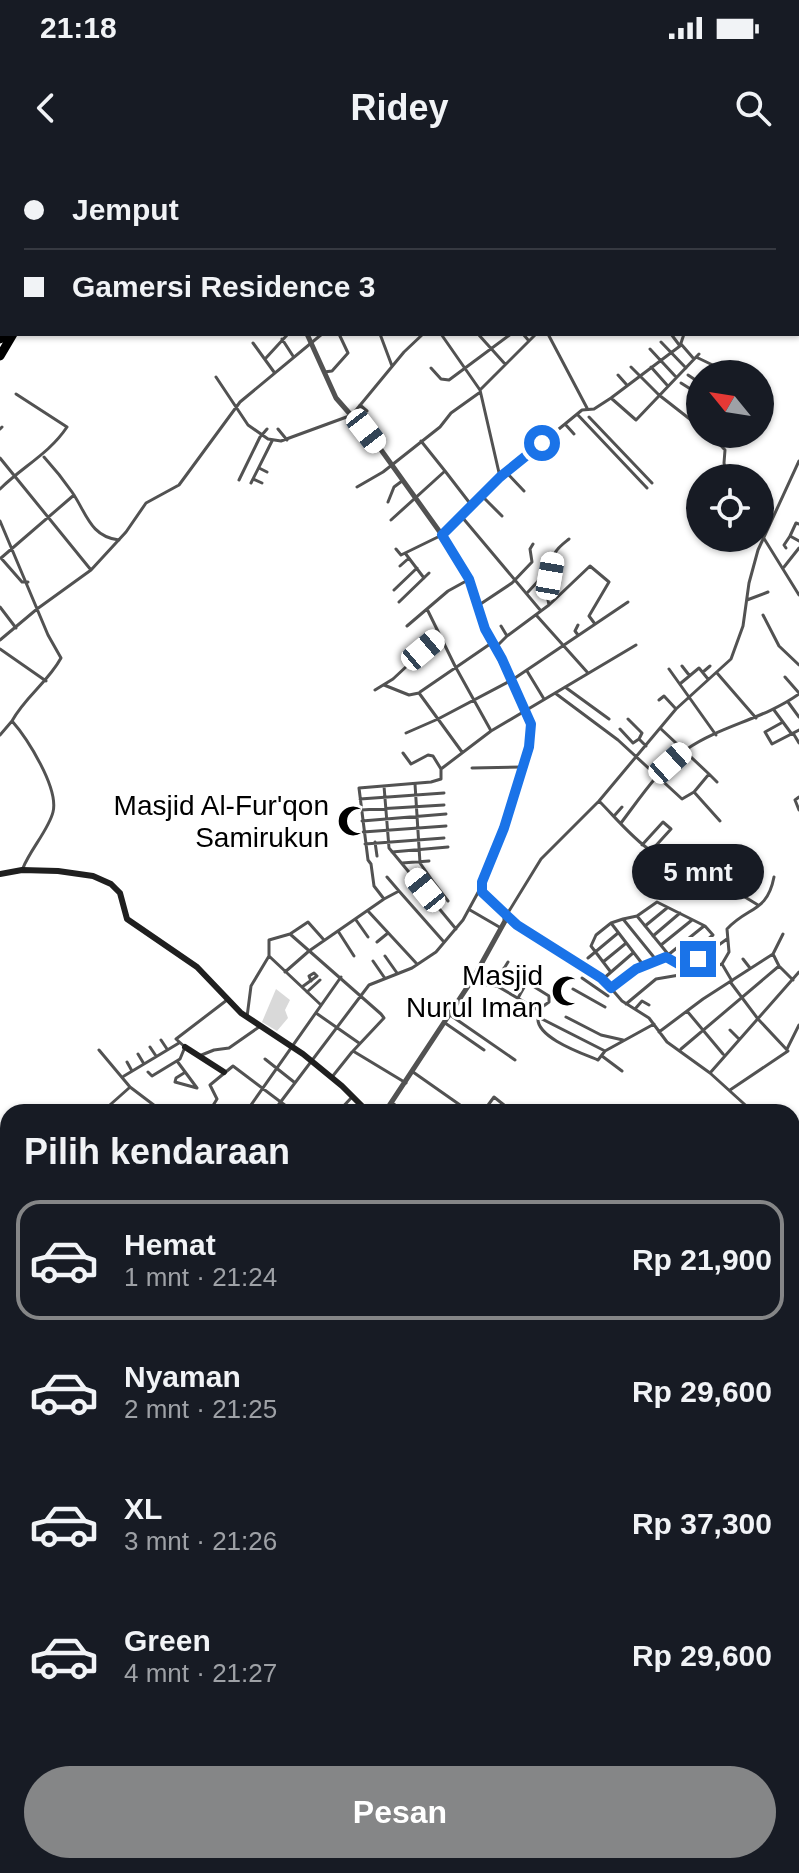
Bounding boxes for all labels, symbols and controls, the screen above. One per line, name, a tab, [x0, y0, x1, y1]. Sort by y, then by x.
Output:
text: 21:18	[40, 11, 117, 44]
icon: back	[24, 86, 68, 130]
icon: search	[731, 86, 775, 130]
text: Ridey	[350, 87, 449, 128]
text: Jemput	[72, 193, 179, 226]
text: Gamersi Residence 3	[72, 270, 376, 303]
north arrow	[686, 360, 774, 448]
map controls	[686, 360, 774, 552]
car	[342, 405, 390, 457]
route start	[524, 425, 560, 461]
button: locate	[686, 464, 774, 552]
car	[534, 550, 566, 602]
car	[397, 625, 449, 675]
car	[644, 738, 696, 788]
place label: Masjid Al-Fur'qon Samirukun	[114, 790, 329, 853]
mosque icon: Masjid Al-Fur'qon Samirukun	[336, 804, 370, 838]
callout: 5 mnt	[632, 843, 764, 899]
text: 5 mnt	[663, 857, 733, 887]
car	[401, 864, 449, 916]
route end	[680, 941, 716, 977]
place label: Masjid Nurul Iman	[406, 960, 543, 1023]
mosque icon: Masjid Nurul Iman	[550, 974, 584, 1008]
text: Pilih kendaraan	[24, 1131, 290, 1172]
icon: car	[28, 1224, 100, 1296]
text: Hemat	[124, 1228, 216, 1261]
text: Rp 21,900	[632, 1243, 772, 1276]
text: 1 mnt · 21:24	[124, 1262, 277, 1292]
icon: car	[28, 1356, 100, 1428]
text: Nyaman	[124, 1360, 241, 1393]
text: Rp 29,600	[632, 1375, 772, 1408]
text: 2 mnt · 21:25	[124, 1394, 277, 1424]
icon: car	[28, 1488, 100, 1560]
text: XL	[124, 1492, 162, 1525]
text: Rp 37,300	[632, 1507, 772, 1540]
text: 3 mnt · 21:26	[124, 1526, 277, 1556]
icon: car	[28, 1620, 100, 1692]
text: Green	[124, 1624, 211, 1657]
text: Rp 29,600	[632, 1639, 772, 1672]
text: 4 mnt · 21:27	[124, 1658, 277, 1688]
button: Pesan	[24, 1766, 776, 1858]

